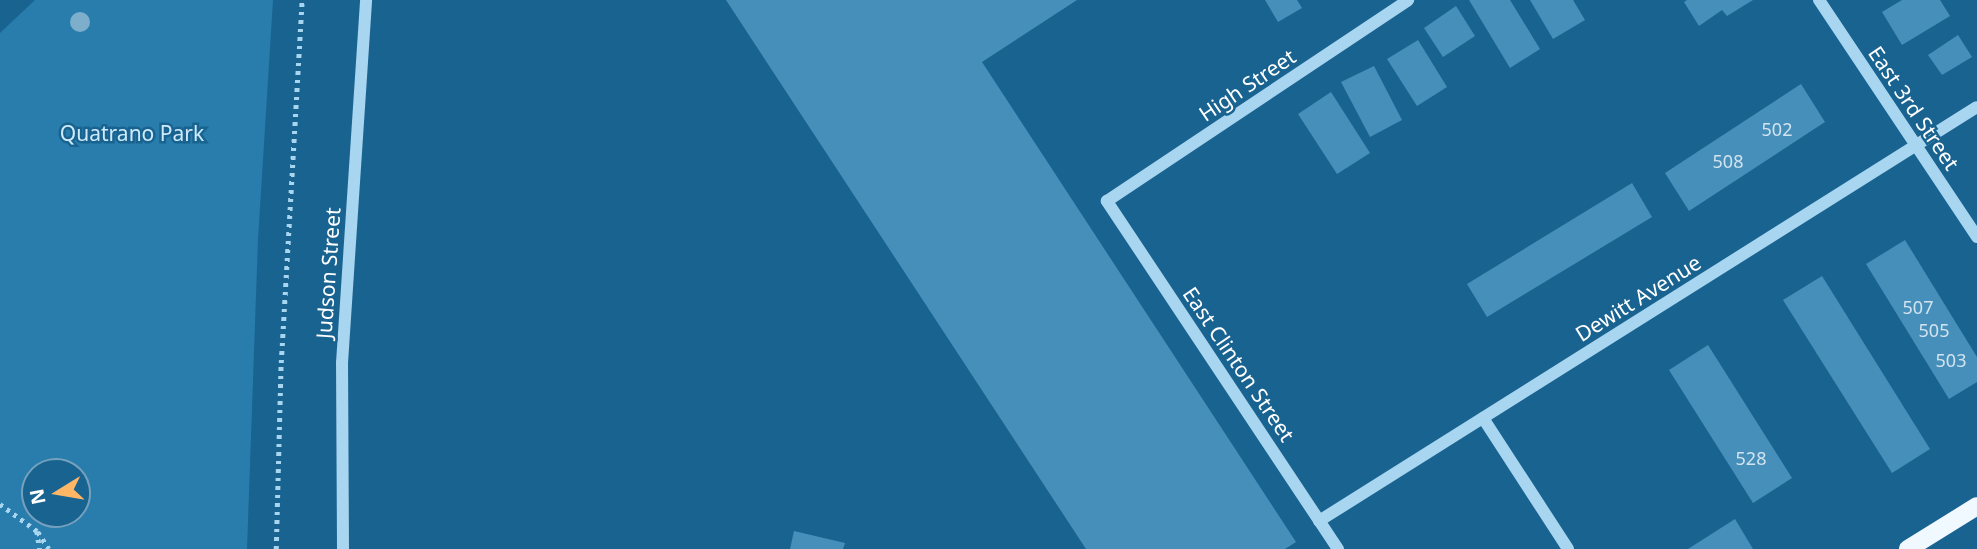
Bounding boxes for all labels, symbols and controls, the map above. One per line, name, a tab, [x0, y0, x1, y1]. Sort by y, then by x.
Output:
street label: East 3rd Street	[1863, 41, 1965, 175]
street label: High Street	[1194, 44, 1300, 126]
house number: 502	[1762, 118, 1792, 140]
park label: Quatrano Park	[60, 120, 204, 146]
house number: 508	[1713, 150, 1743, 172]
street label: Judson Street	[311, 207, 345, 339]
street label: Dewitt Avenue	[1571, 249, 1705, 347]
street label: East Clinton Street	[1178, 282, 1300, 446]
house number: 507	[1903, 296, 1933, 318]
house number: 505	[1919, 319, 1949, 341]
house number: 503	[1936, 349, 1966, 371]
house number: 528	[1736, 447, 1766, 469]
north arrow	[21, 458, 91, 528]
text: N	[23, 487, 52, 507]

